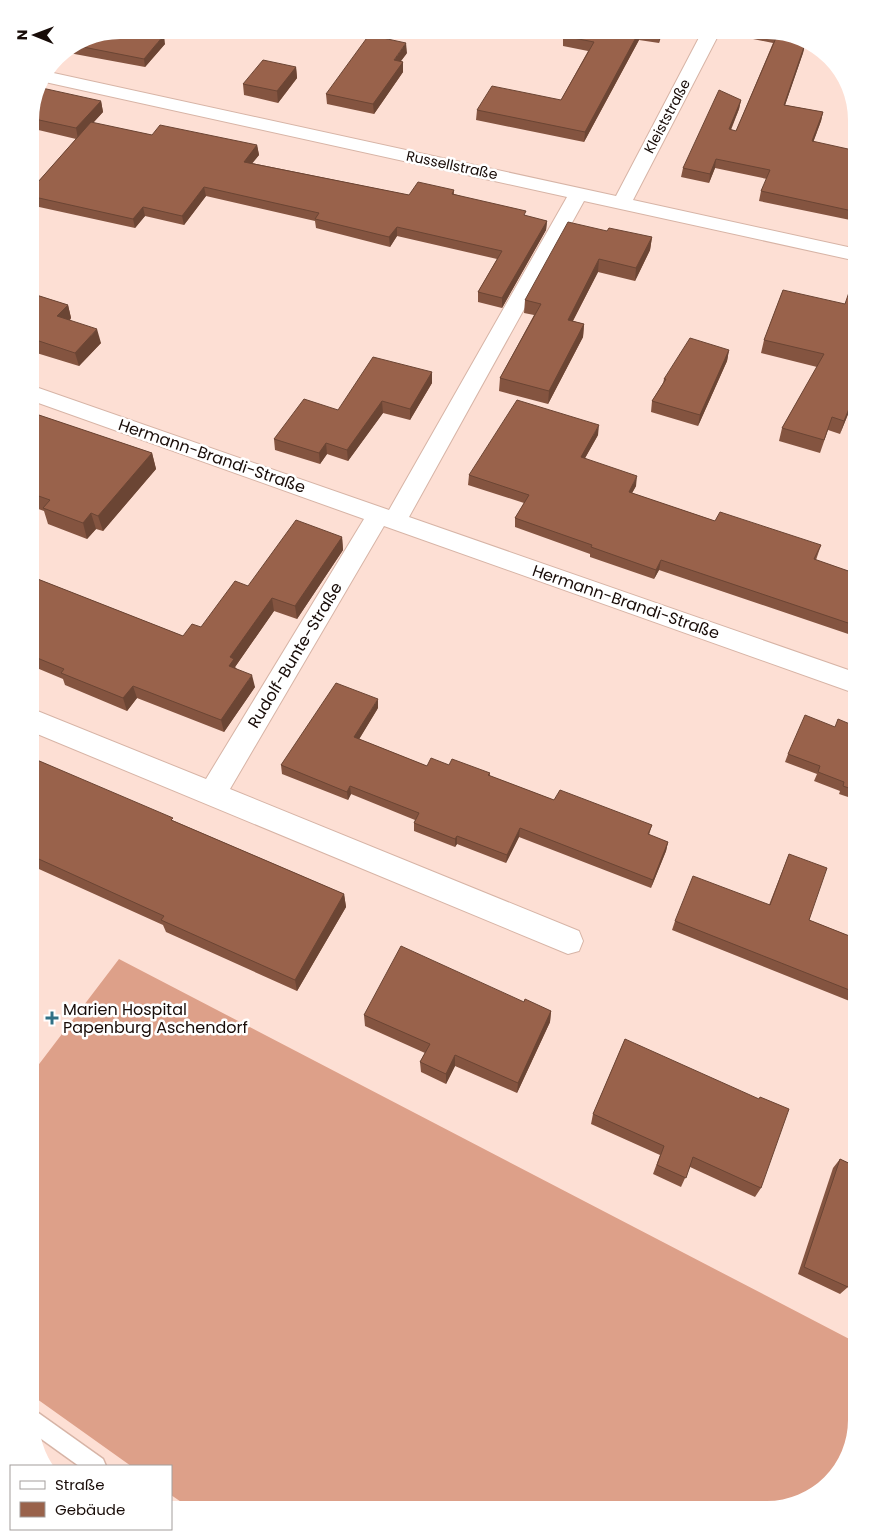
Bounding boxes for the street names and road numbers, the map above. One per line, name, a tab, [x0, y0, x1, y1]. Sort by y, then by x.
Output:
street label: Kleiststraße	[639, 75, 695, 157]
street label: Russellstraße	[404, 146, 500, 185]
street label: Hermann-Brandi-Straße	[115, 413, 309, 499]
street label: Hermann-Brandi-Straße	[529, 559, 723, 645]
street label: Rudolf-Bunte-Straße	[242, 578, 348, 732]

